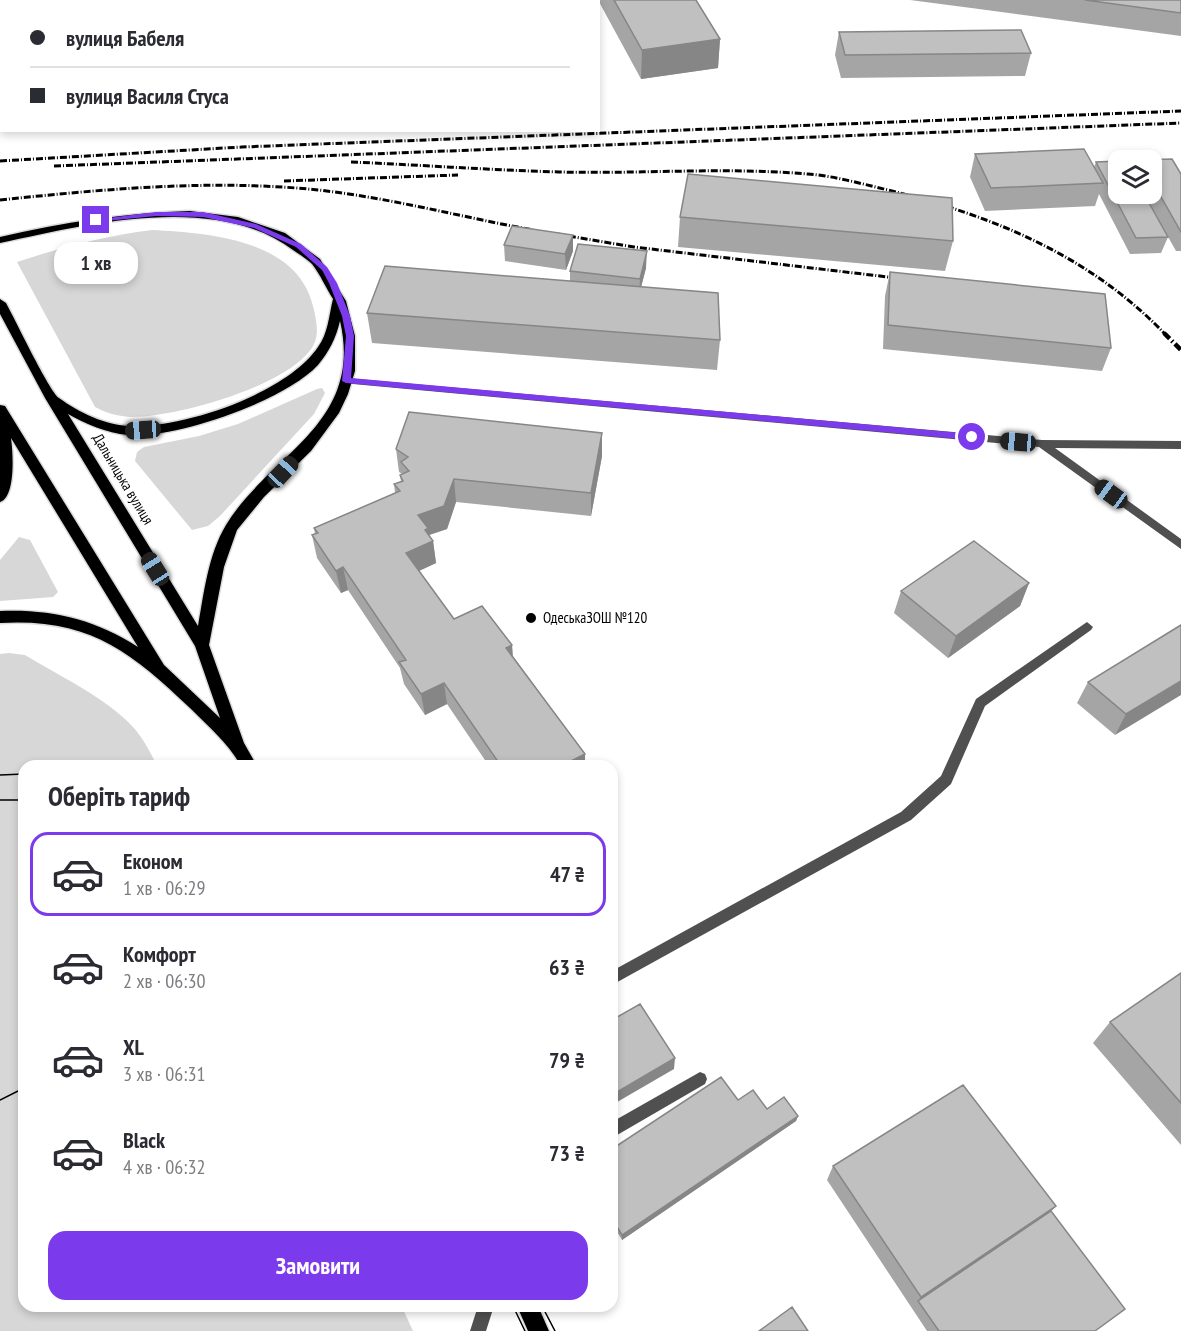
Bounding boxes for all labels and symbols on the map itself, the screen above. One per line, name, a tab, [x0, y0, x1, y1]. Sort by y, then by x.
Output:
route end	[82, 206, 109, 233]
callout: 1 хв	[54, 241, 138, 283]
car	[124, 420, 162, 440]
route start	[958, 423, 985, 450]
street label: Дальницька вулиця	[89, 430, 158, 528]
car	[999, 431, 1037, 453]
car	[264, 453, 302, 491]
car	[1091, 476, 1131, 512]
car	[138, 549, 172, 589]
place label: ОдеськаЗОШ №120	[543, 608, 648, 627]
marker: ОдеськаЗОШ №120	[524, 611, 538, 625]

